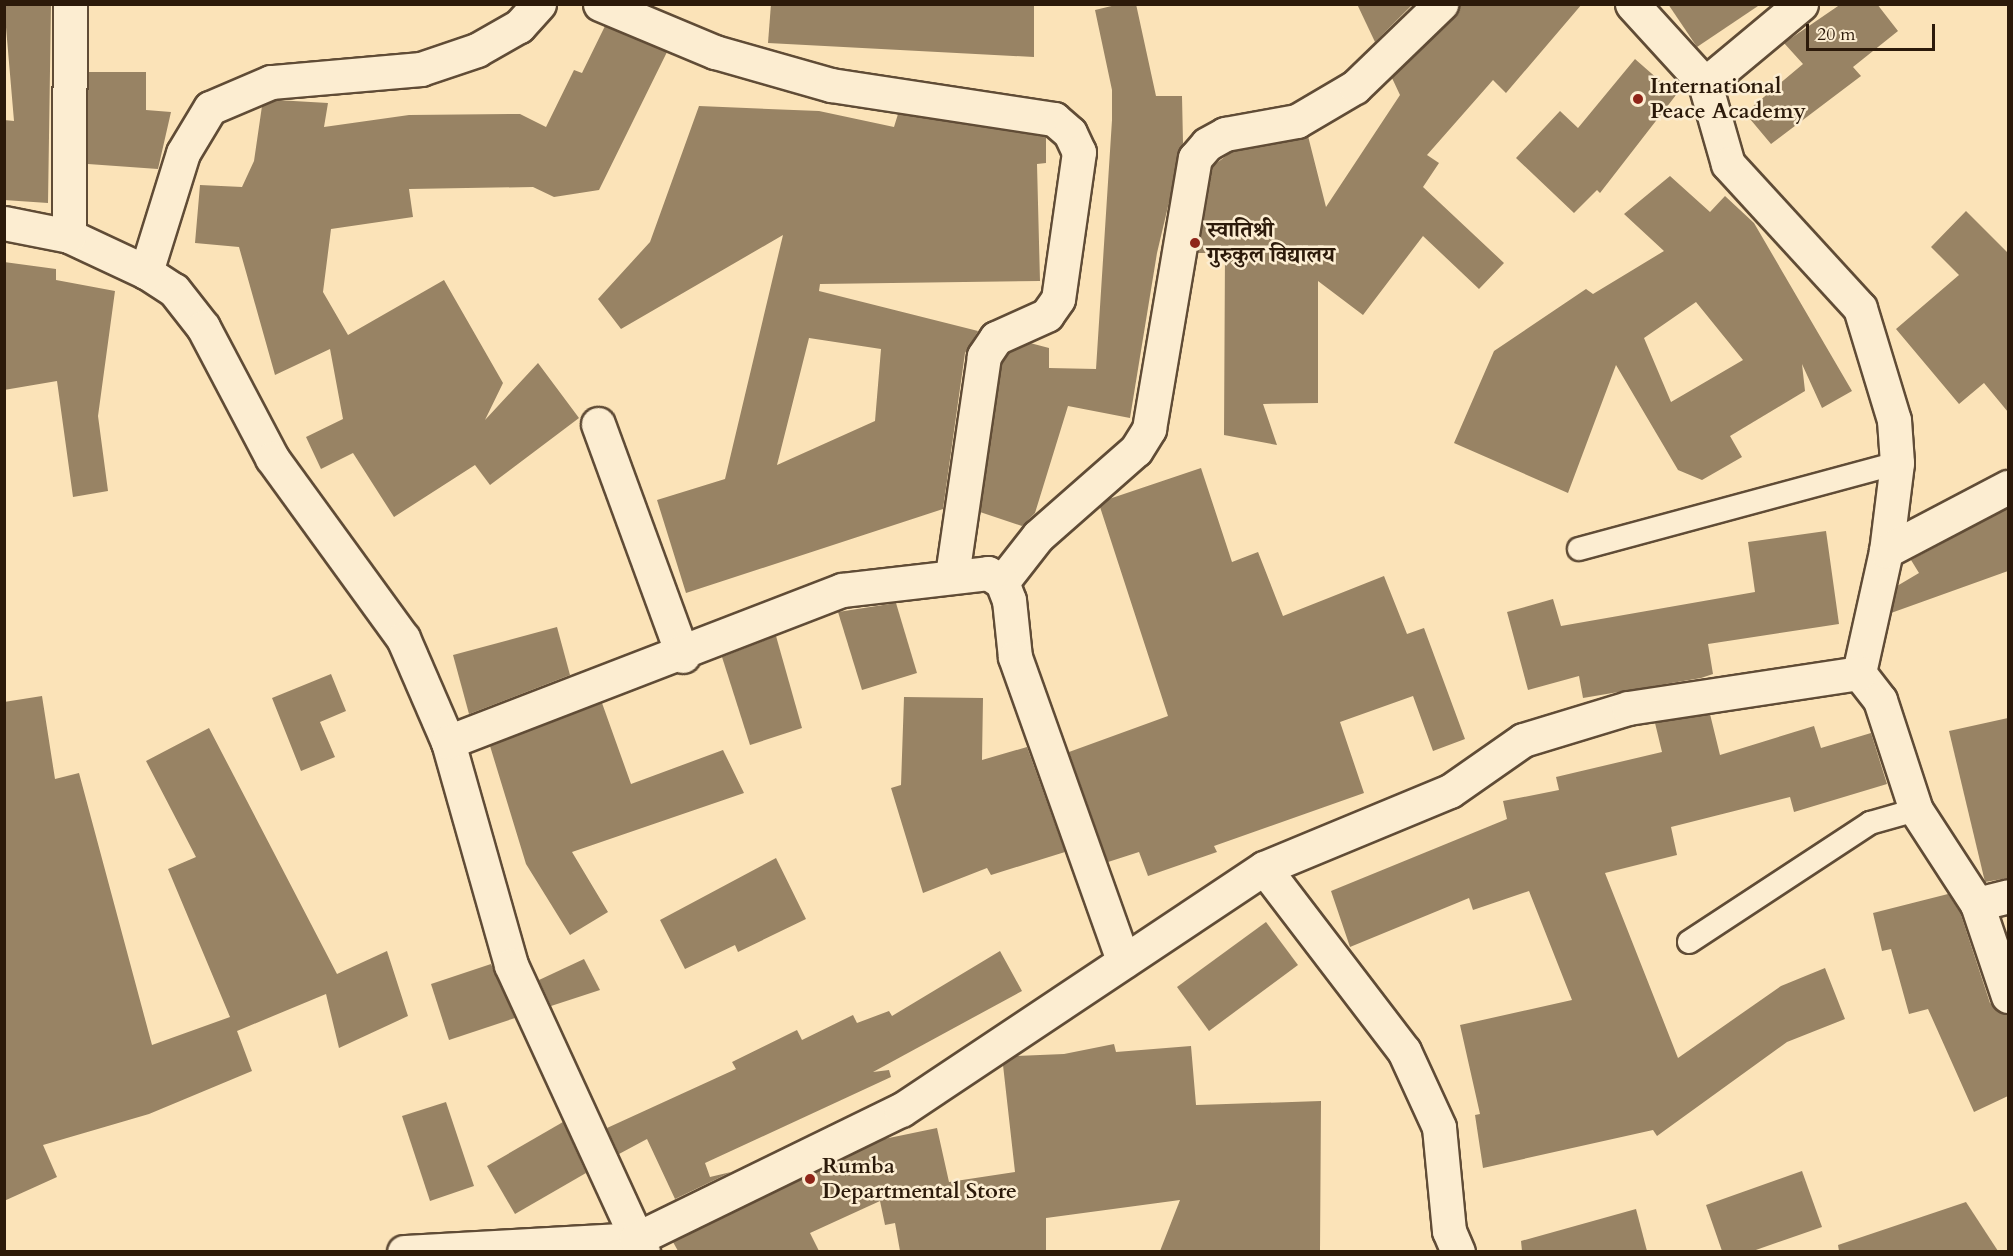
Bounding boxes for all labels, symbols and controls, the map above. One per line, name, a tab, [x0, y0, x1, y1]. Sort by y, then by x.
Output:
scale bar	[1809, 12, 1938, 50]
text: 20 m	[1817, 22, 1856, 47]
place label: International Peace Academy	[1650, 73, 1806, 124]
marker: International Peace Academy	[1631, 92, 1645, 106]
place label: स्वातिश्री गुरुकुल विद्यालय	[1207, 217, 1335, 268]
marker: स्वातिश्री गुरुकुल विद्यालय	[1188, 236, 1202, 250]
place label: Rumba Departmental Store	[822, 1153, 1017, 1204]
marker: Rumba Departmental Store	[803, 1172, 817, 1186]

